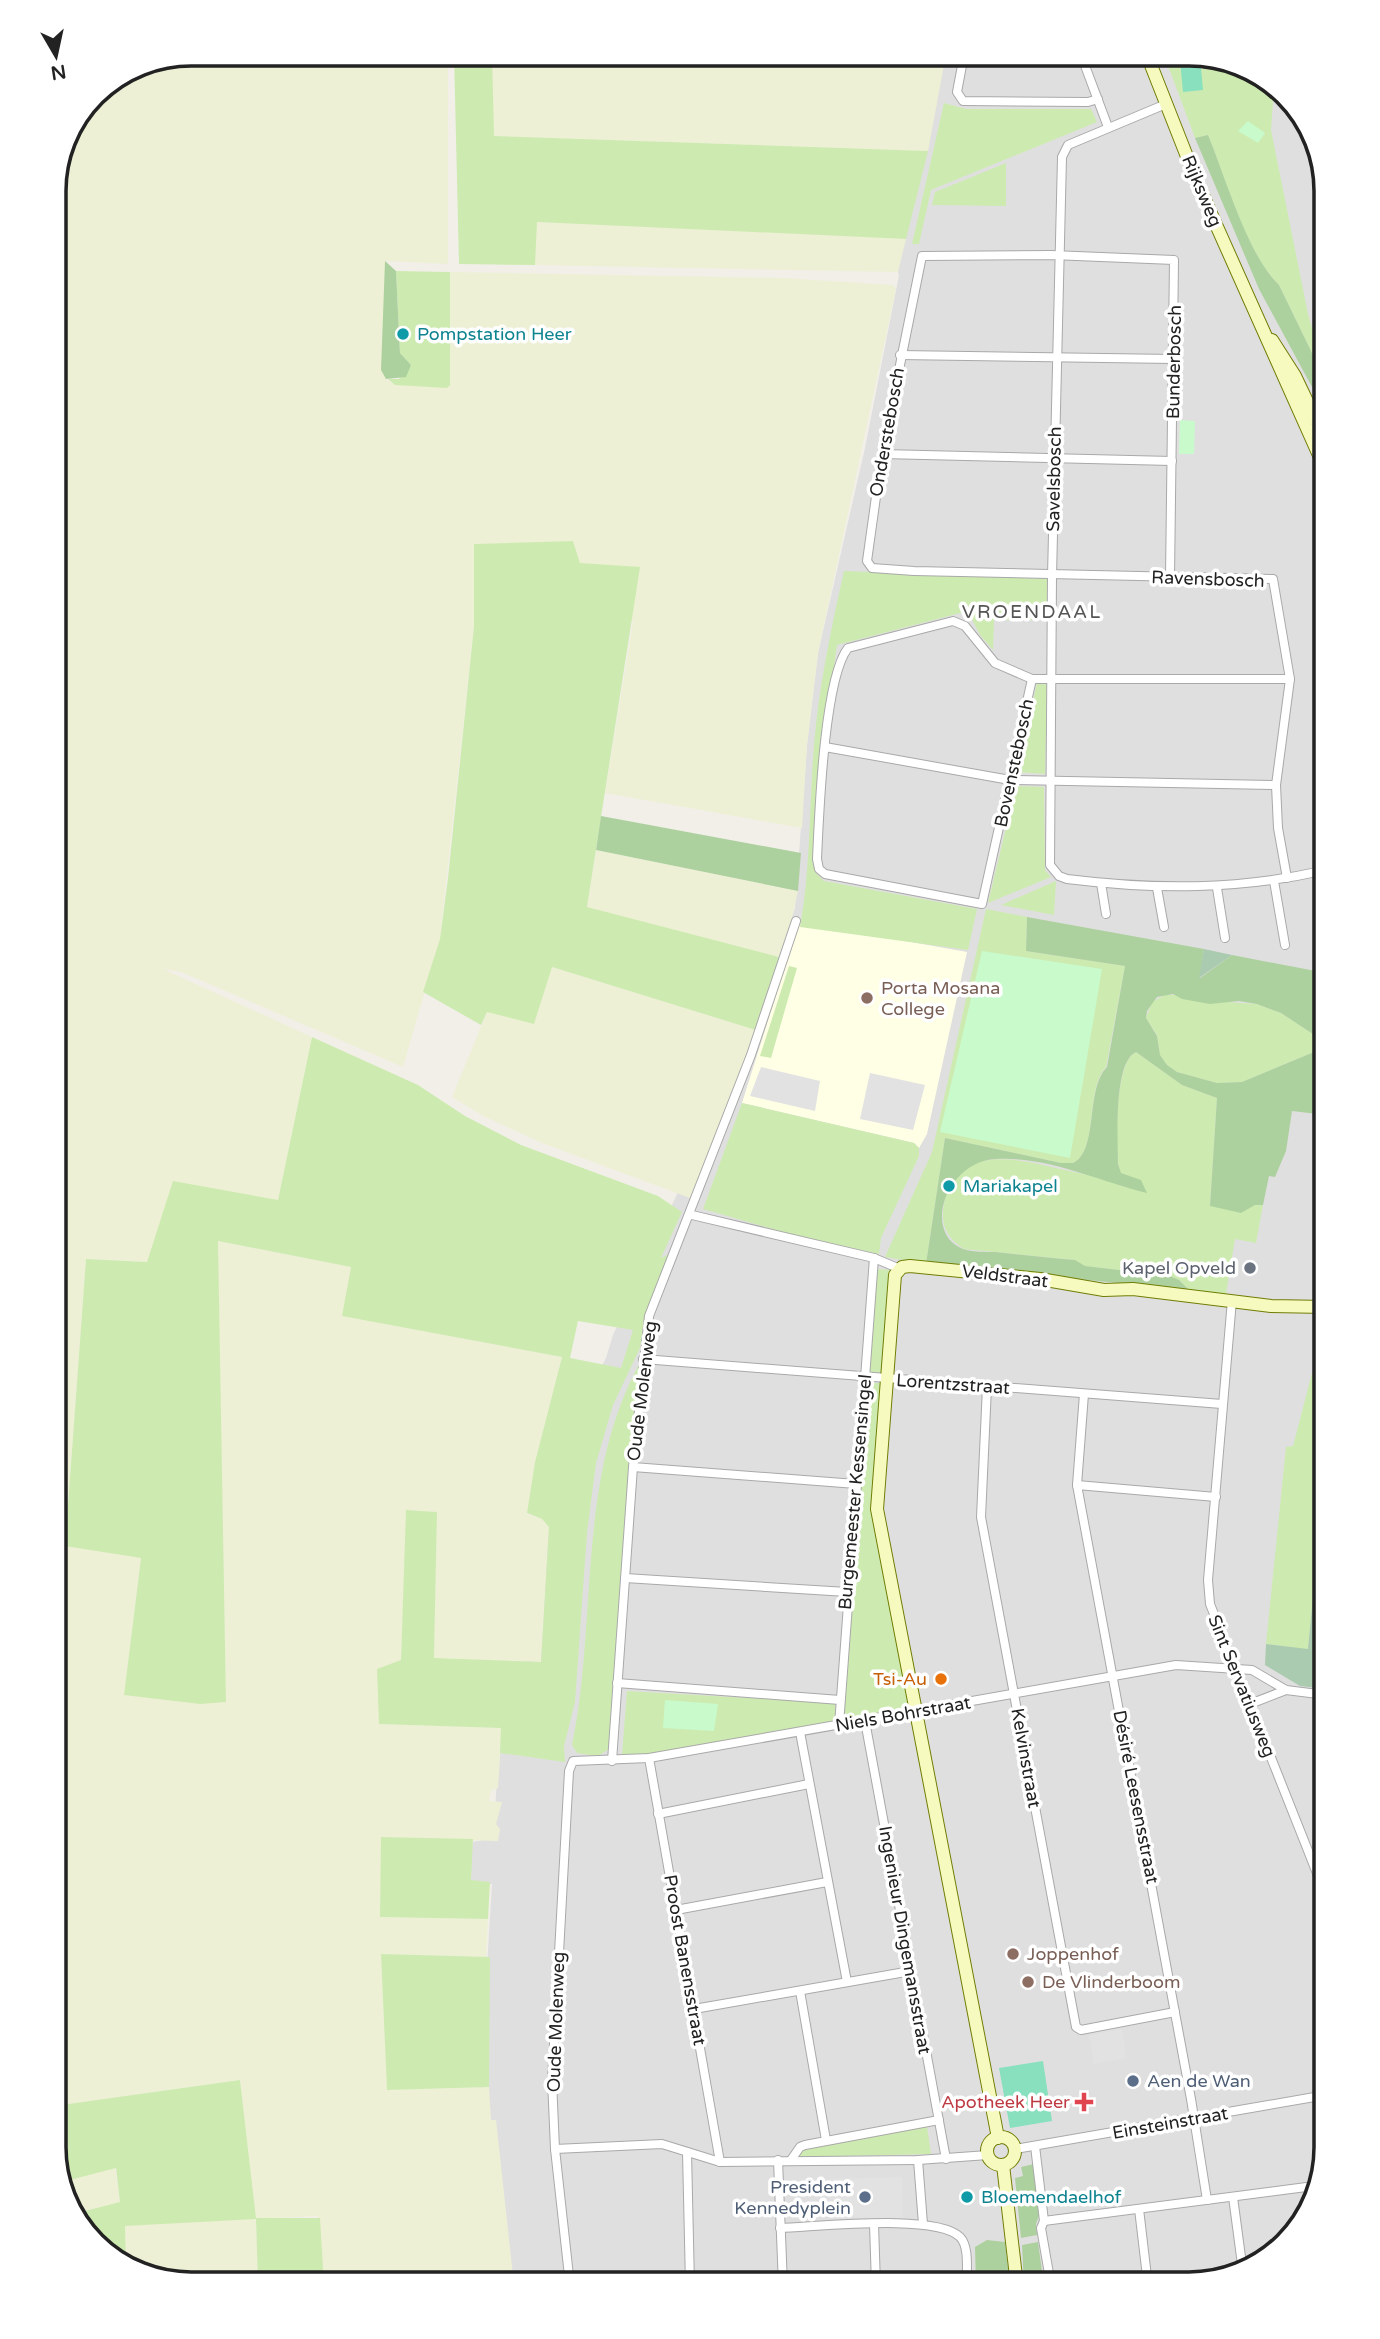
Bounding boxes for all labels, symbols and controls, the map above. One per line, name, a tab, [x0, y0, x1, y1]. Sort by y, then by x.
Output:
north arrow	[21, 21, 91, 91]
text: N	[49, 60, 68, 84]
street label: Rijksweg	[1177, 152, 1227, 230]
street label: Bunderbosch	[1162, 305, 1186, 419]
place label: Pompstation Heer	[417, 323, 572, 345]
marker: Pompstation Heer	[395, 326, 411, 342]
street label: Onderstebosch	[865, 366, 909, 498]
street label: Savelsbosch	[1042, 426, 1066, 532]
street label: Ravensbosch	[1151, 566, 1265, 592]
district label: VROENDAAL	[962, 601, 1102, 623]
street label: Bovenstebosch	[990, 697, 1038, 829]
place label: Porta Mosana College	[881, 977, 1000, 1020]
marker: Porta Mosana College	[859, 990, 875, 1006]
place label: Mariakapel	[963, 1175, 1058, 1197]
marker: Mariakapel	[941, 1178, 957, 1194]
place label: Kapel Opveld	[1122, 1257, 1236, 1279]
street label: Veldstraat	[961, 1260, 1050, 1292]
marker: Kapel Opveld	[1242, 1260, 1258, 1276]
street label: Oude Molenweg	[622, 1320, 662, 1462]
street label: Lorentzstraat	[895, 1369, 1011, 1399]
street label: Burgemeester Kessensingel	[834, 1373, 876, 1611]
street label: Sint Servatiusweg	[1203, 1612, 1281, 1760]
place label: Tsi-Au	[873, 1668, 927, 1690]
marker: Tsi-Au	[933, 1671, 949, 1687]
street label: Niels Bohrstraat	[834, 1691, 973, 1737]
street label: Kelvinstraat	[1006, 1706, 1046, 1810]
street label: Désiré Leesensstraat	[1108, 1708, 1164, 1886]
street label: Ingenieur Dingemansstraat	[874, 1824, 936, 2056]
street label: Proost Banensstraat	[659, 1873, 711, 2047]
place label: Joppenhof	[1027, 1943, 1119, 1965]
marker: Joppenhof	[1005, 1946, 1021, 1962]
street label: Oude Molenweg	[543, 1951, 569, 2093]
place label: De Vlinderboom	[1042, 1971, 1181, 1993]
marker: De Vlinderboom	[1020, 1974, 1036, 1990]
place label: Aen de Wan	[1147, 2070, 1251, 2092]
marker: Aen de Wan	[1125, 2073, 1141, 2089]
place label: Apotheek Heer	[941, 2091, 1070, 2113]
marker: Apotheek Heer	[1076, 2094, 1092, 2110]
street label: Einsteinstraat	[1110, 2102, 1230, 2144]
place label: President Kennedyplein	[734, 2176, 851, 2219]
place label: Bloemendaelhof	[981, 2186, 1122, 2208]
marker: President Kennedyplein	[857, 2189, 873, 2205]
marker: Bloemendaelhof	[959, 2189, 975, 2205]

